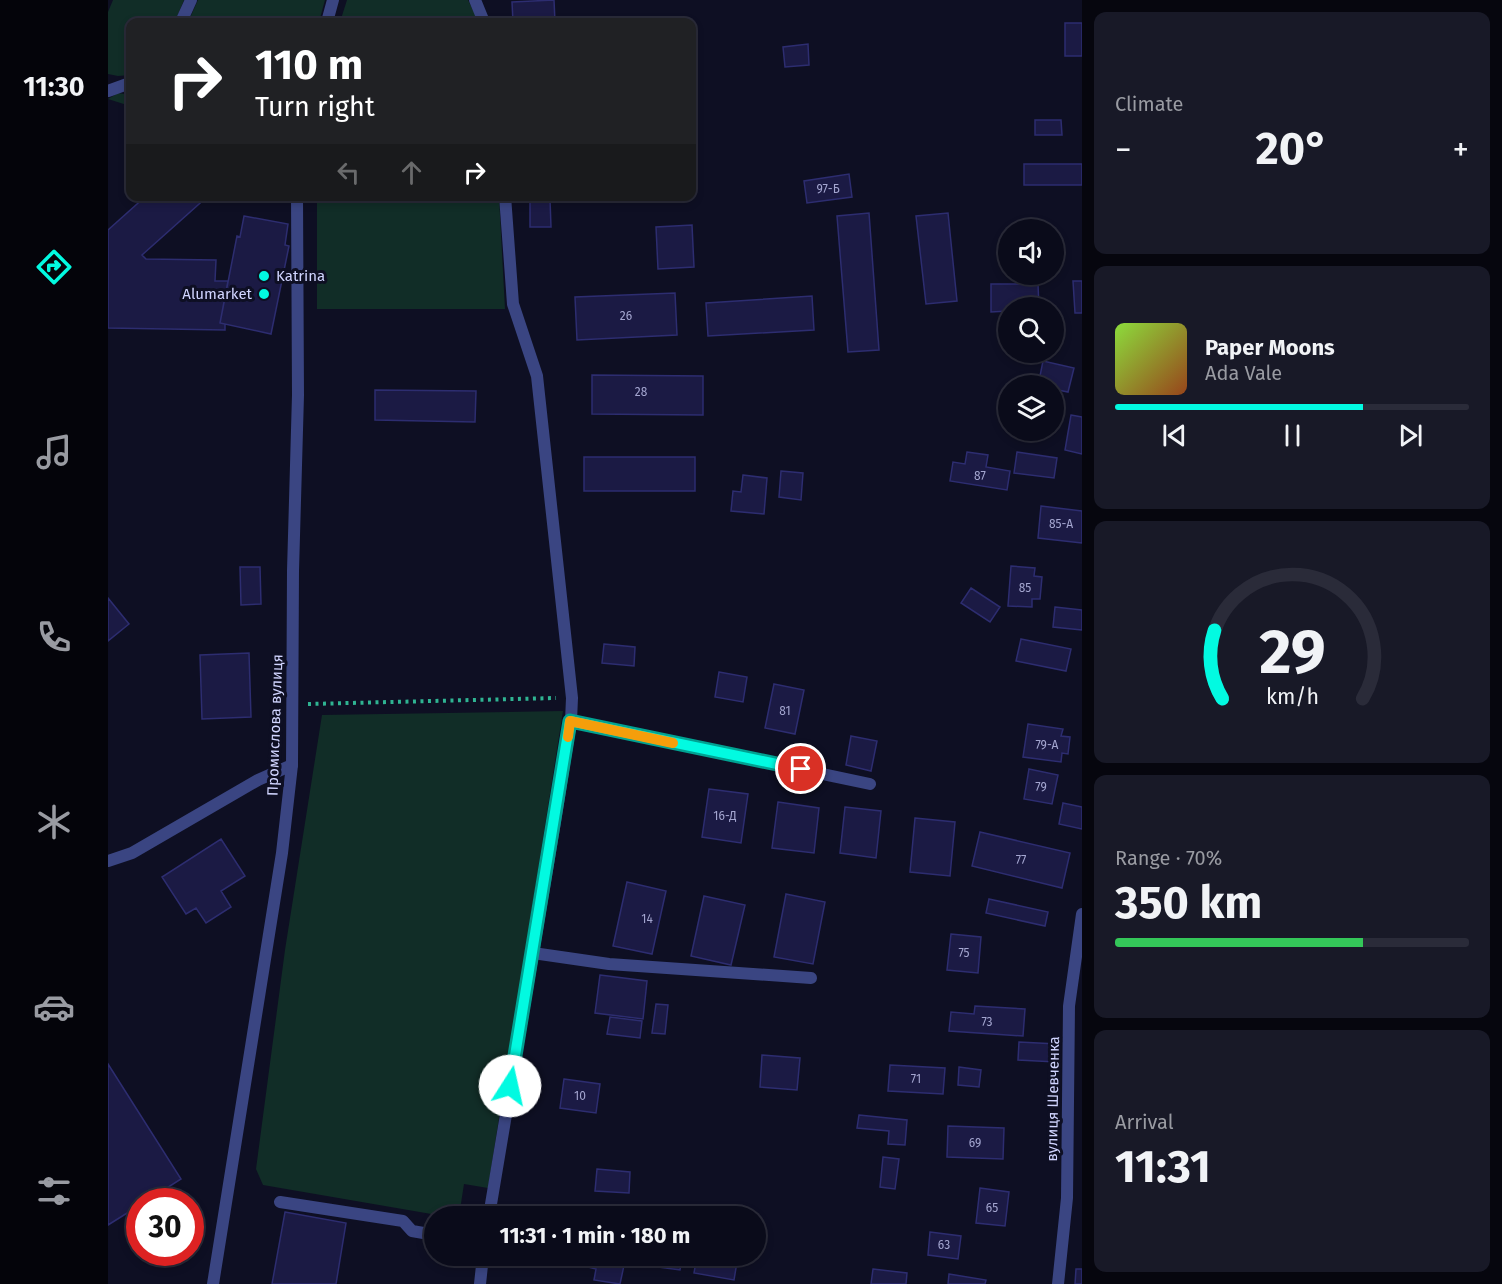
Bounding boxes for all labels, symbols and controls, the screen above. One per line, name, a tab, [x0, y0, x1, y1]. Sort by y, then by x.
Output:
text: 110 m	[255, 40, 363, 90]
icon: right	[156, 42, 234, 120]
text: 11:30	[23, 71, 85, 103]
text: Turn right	[255, 91, 375, 123]
text: Climate	[1115, 92, 1183, 116]
text: 20°	[1255, 122, 1329, 176]
text: −	[1115, 130, 1132, 170]
text: +	[1453, 130, 1469, 170]
icon: left	[332, 156, 365, 189]
icon: ahead	[395, 156, 428, 189]
icon: right	[458, 156, 491, 189]
house number: 97-Б	[816, 182, 840, 196]
map controls	[998, 219, 1064, 441]
button: sound	[998, 219, 1064, 285]
icon: directions	[33, 246, 75, 288]
place label: Katrina	[276, 267, 325, 285]
marker: Katrina	[257, 269, 271, 283]
place label: Alumarket	[182, 285, 253, 303]
marker: Alumarket	[257, 287, 271, 301]
button: search	[998, 297, 1064, 363]
house number: 26	[620, 309, 632, 323]
text: Paper Moons	[1205, 334, 1335, 361]
text: Ada Vale	[1205, 361, 1282, 385]
button: layers	[998, 375, 1064, 441]
house number: 28	[635, 385, 648, 399]
icon: previous	[1158, 419, 1191, 452]
icon: pause	[1276, 419, 1309, 452]
icon: next	[1394, 419, 1427, 452]
icon: music	[33, 431, 75, 473]
house number: 87	[974, 469, 986, 483]
house number: 85-А	[1049, 517, 1073, 531]
house number: 85	[1019, 581, 1031, 595]
text: 29	[1259, 615, 1325, 690]
icon: phone	[33, 616, 75, 658]
street label: Промислова вулиця	[264, 654, 286, 796]
text: km/h	[1265, 684, 1319, 710]
house number: 81	[779, 704, 791, 718]
house number: 79-А	[1035, 738, 1059, 752]
pin	[775, 743, 826, 794]
icon: arrive	[784, 752, 817, 785]
house number: 79	[1035, 780, 1047, 794]
icon: climate	[33, 801, 75, 843]
house number: 16-Д	[713, 809, 737, 823]
text: Range · 70%	[1115, 846, 1222, 870]
house number: 77	[1016, 853, 1026, 867]
text: 350 km	[1115, 876, 1262, 930]
house number: 14	[641, 912, 653, 926]
house number: 75	[958, 946, 970, 960]
icon: car	[33, 986, 75, 1028]
house number: 73	[981, 1015, 993, 1029]
street label: вулиця Шевченка	[1043, 1036, 1063, 1162]
position arrow	[478, 1054, 542, 1118]
house number: 71	[911, 1072, 921, 1086]
house number: 10	[574, 1089, 586, 1103]
text: Arrival	[1115, 1110, 1174, 1134]
house number: 69	[969, 1136, 981, 1150]
text: 11:31	[1115, 1140, 1211, 1194]
icon: filters	[33, 1170, 75, 1212]
speed limit sign: 30	[126, 1188, 204, 1266]
house number: 65	[986, 1201, 998, 1215]
text: 11:31 · 1 min · 180 m	[500, 1222, 690, 1249]
house number: 63	[938, 1238, 950, 1252]

